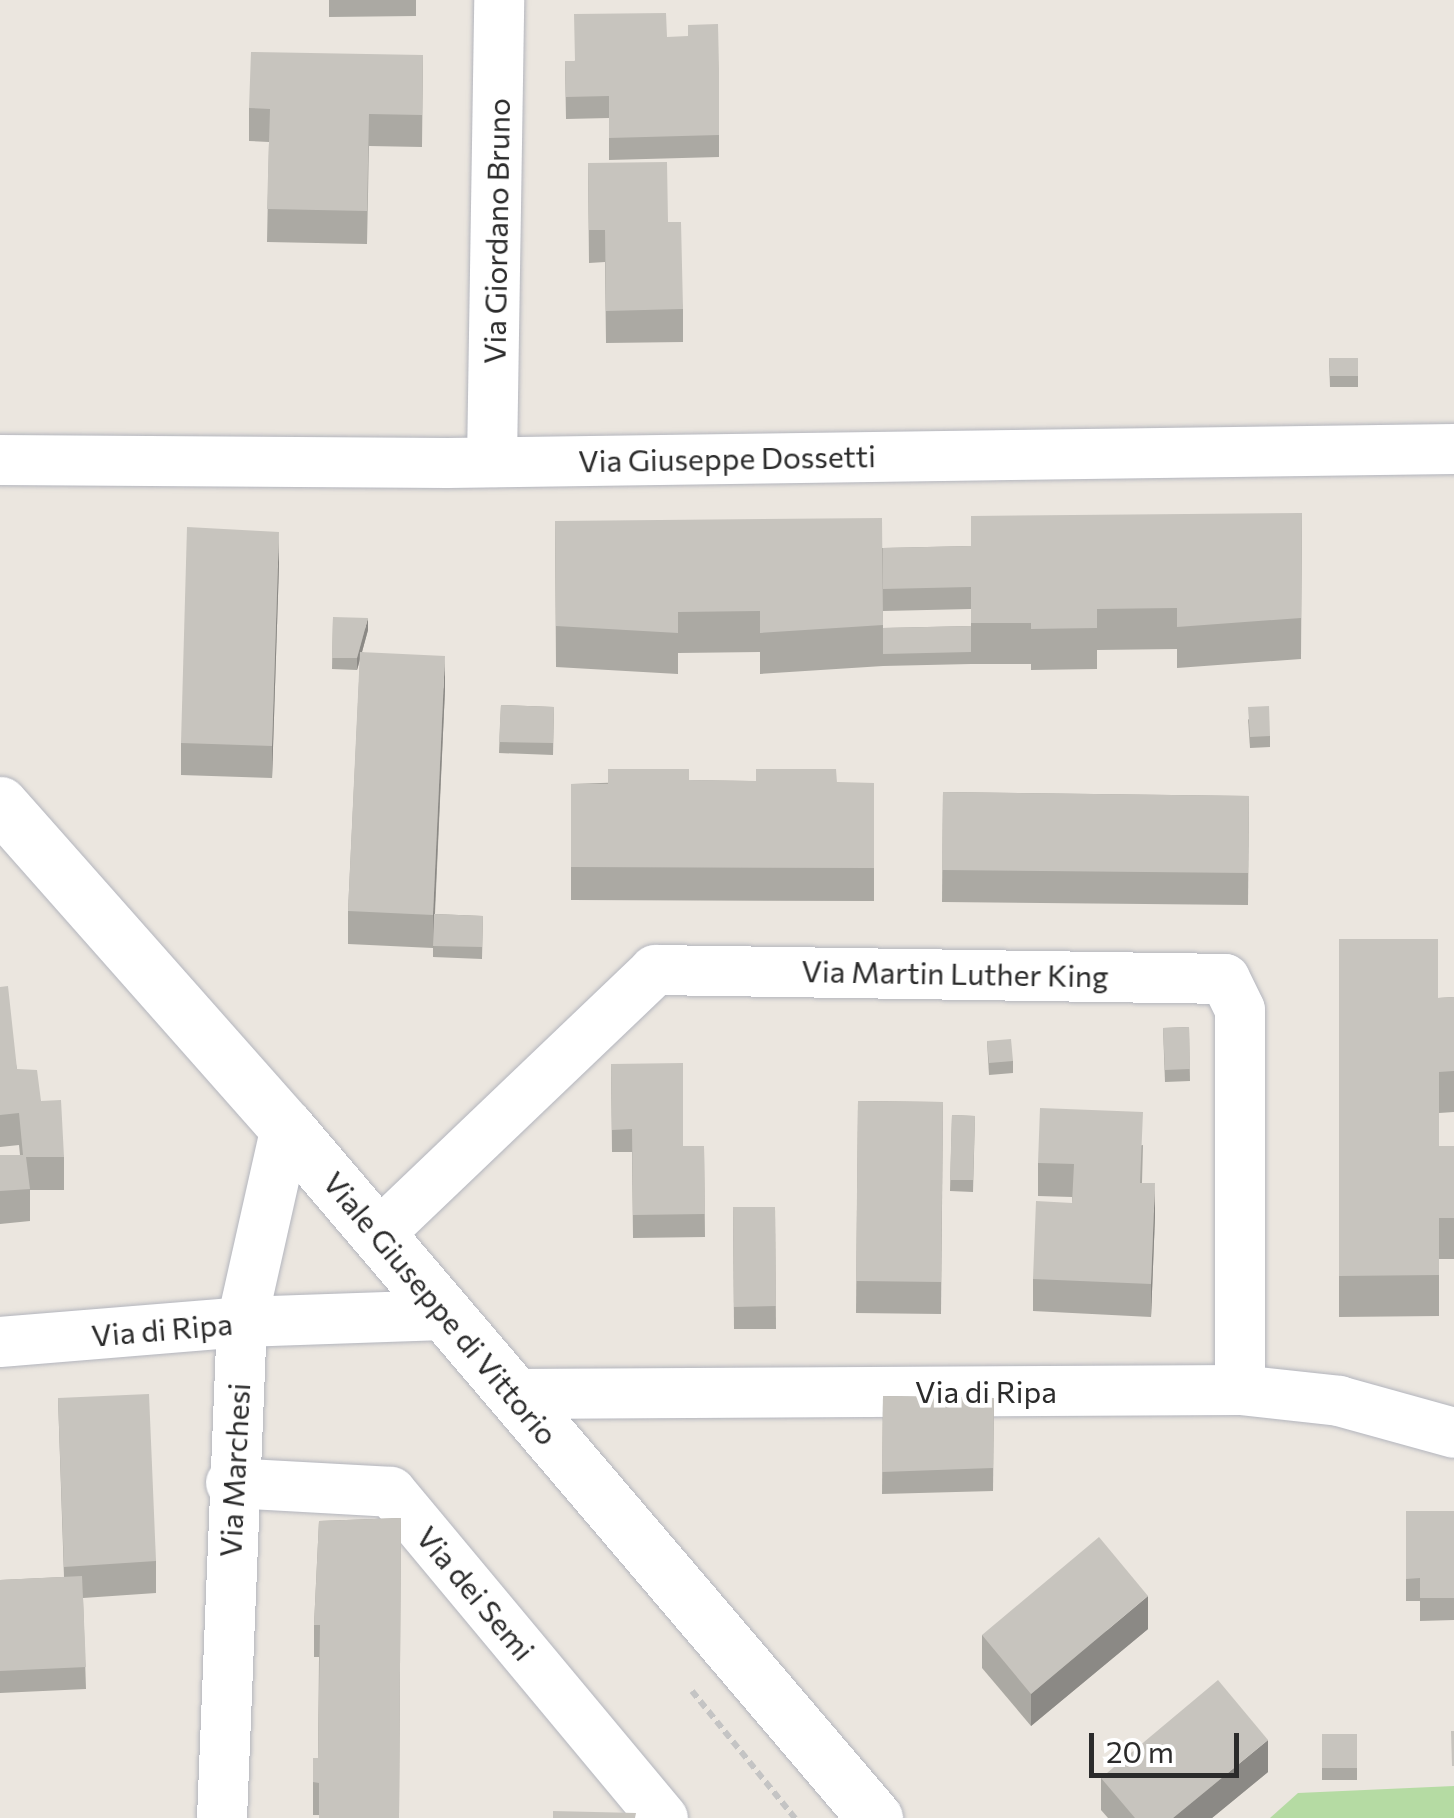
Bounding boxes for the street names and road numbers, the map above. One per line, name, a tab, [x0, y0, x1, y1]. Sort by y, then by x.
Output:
street label: Via Giordano Bruno	[476, 98, 516, 364]
street label: Via Giuseppe Dossetti	[578, 437, 876, 479]
street label: Via Martin Luther King	[801, 952, 1109, 994]
street label: Viale Giuseppe di Vittorio	[316, 1164, 566, 1452]
street label: Via di Ripa	[90, 1305, 234, 1353]
street label: Via di Ripa	[915, 1373, 1057, 1409]
street label: Via Marchesi	[211, 1382, 257, 1558]
street label: Via dei Semi	[410, 1519, 542, 1667]

